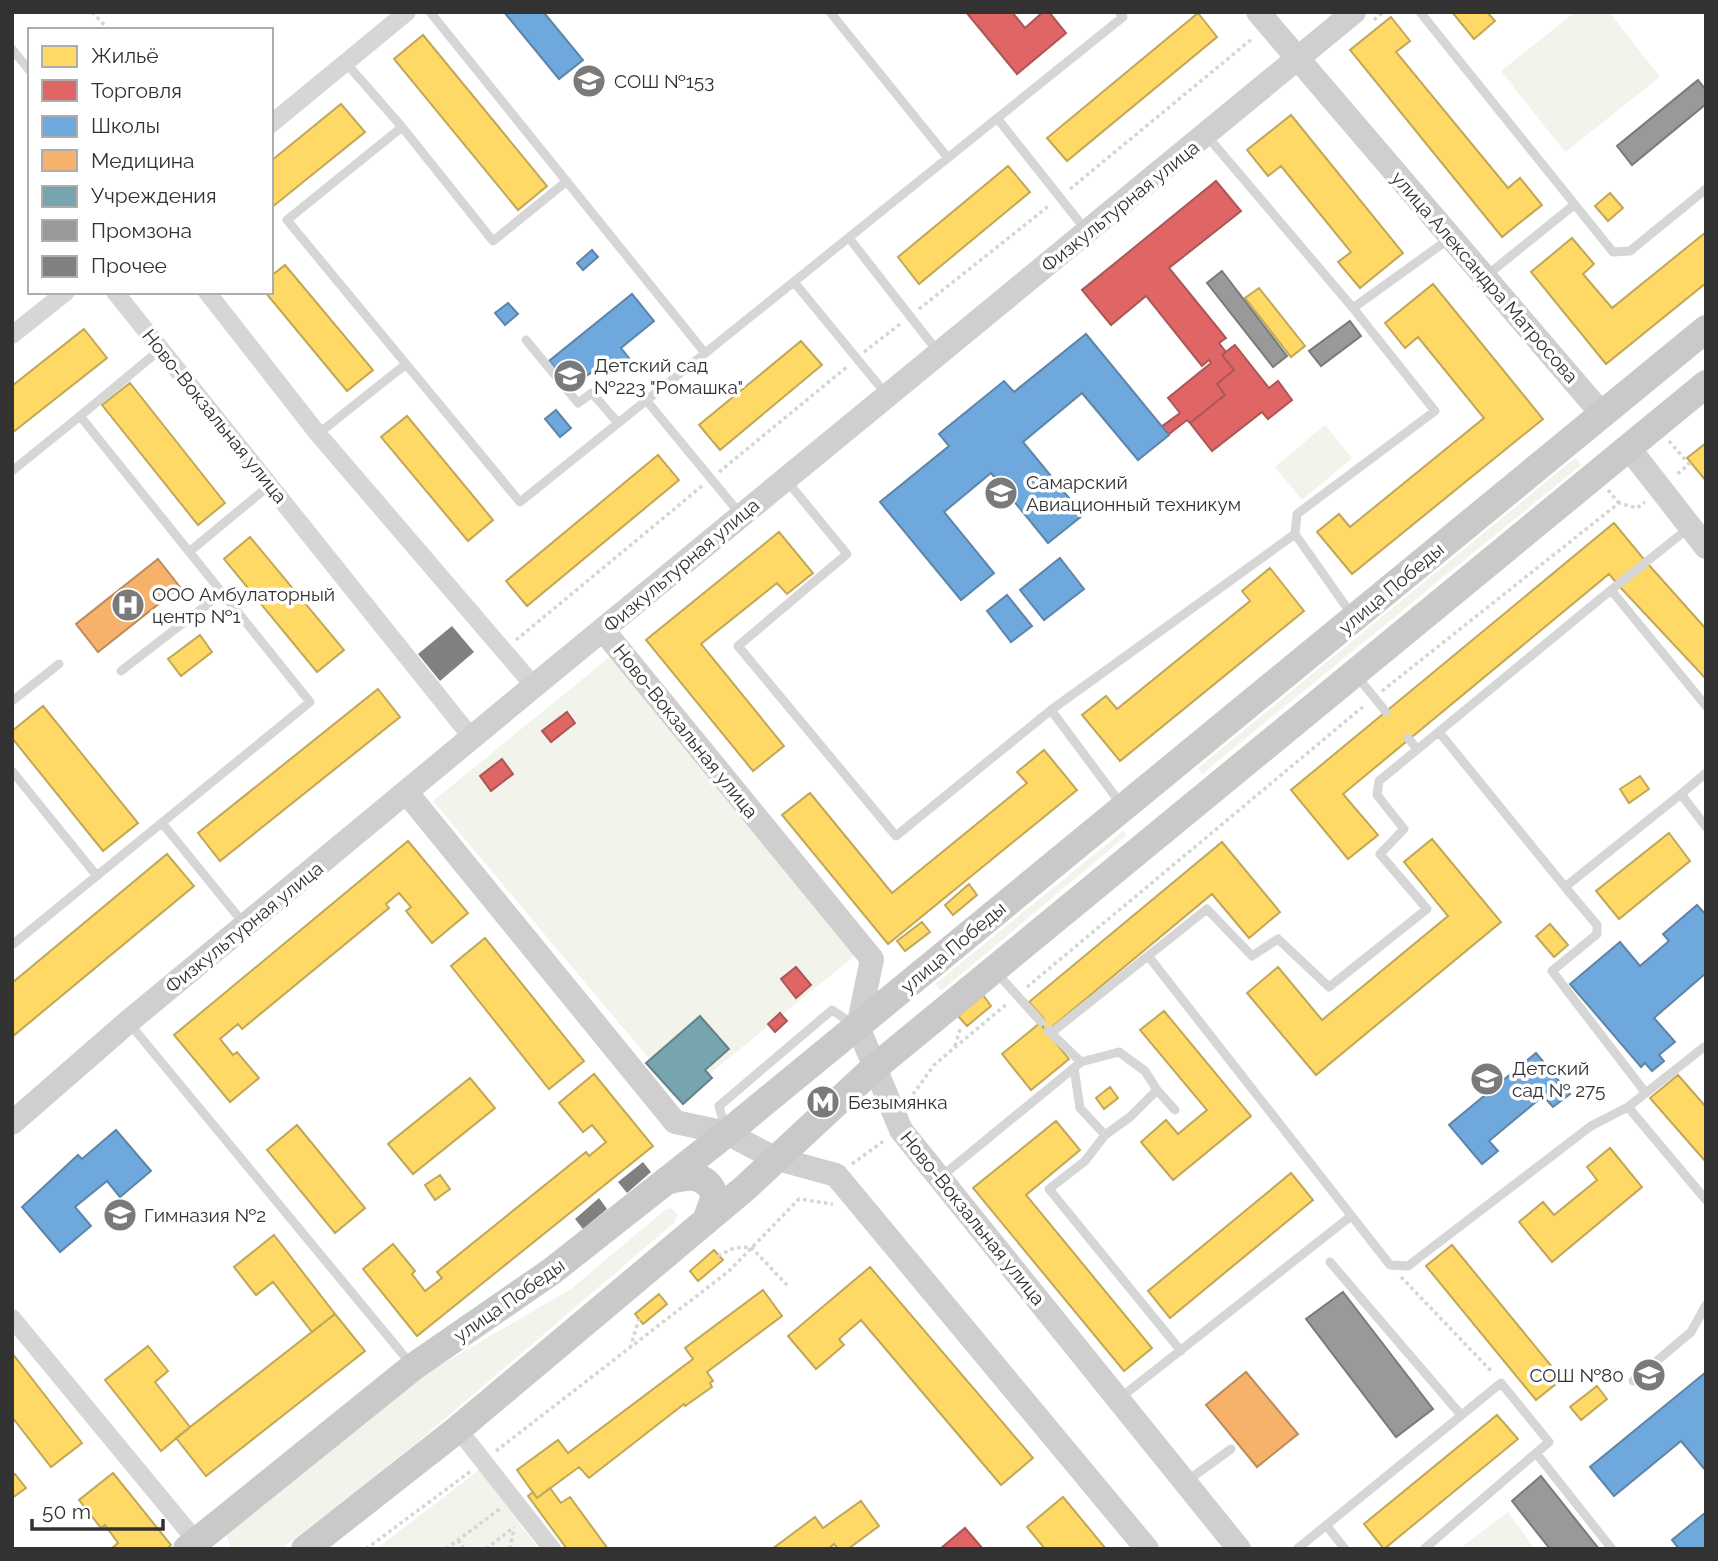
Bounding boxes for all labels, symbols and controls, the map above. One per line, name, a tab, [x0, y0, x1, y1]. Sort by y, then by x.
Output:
legend	[28, 28, 273, 294]
text: Жильё	[91, 43, 159, 68]
school or university icon: СОШ №153	[570, 62, 608, 100]
place label: СОШ №153	[614, 70, 714, 92]
text: Торговля	[91, 78, 182, 103]
text: Школы	[91, 113, 160, 138]
street label: Физкультурная улица	[1037, 136, 1203, 276]
text: Медицина	[91, 148, 195, 173]
street label: улица Александра Матросова	[1387, 167, 1583, 387]
text: Учреждения	[91, 183, 217, 208]
text: Промзона	[91, 218, 192, 243]
text: Прочее	[91, 253, 167, 278]
street label: Ново-Вокзальная улица	[138, 325, 292, 507]
place label: Детский сад №223 "Ромашка"	[594, 354, 743, 398]
school or university icon: Детский сад №223 "Ромашка"	[551, 357, 589, 395]
place label: Самарский Авиационный техникум	[1026, 471, 1241, 515]
school or university icon: Самарский Авиационный техникум	[982, 474, 1020, 512]
street label: Физкультурная улица	[599, 494, 763, 636]
street label: улица Победы	[1334, 538, 1448, 638]
place label: ООО Амбулаторный центр №1	[152, 583, 335, 627]
hospital icon: ООО Амбулаторный центр №1	[109, 586, 147, 624]
street label: Ново-Вокзальная улица	[609, 640, 763, 822]
street label: Физкультурная улица	[161, 857, 327, 997]
street label: улица Победы	[896, 897, 1010, 997]
place label: Детский сад № 275	[1512, 1057, 1605, 1101]
school or university icon: Детский сад № 275	[1468, 1060, 1506, 1098]
metro station icon: Безымянка	[804, 1083, 842, 1121]
place label: Безымянка	[848, 1091, 948, 1113]
street label: Ново-Вокзальная улица	[896, 1127, 1050, 1309]
school or university icon: Гимназия №2	[101, 1196, 139, 1234]
place label: Гимназия №2	[144, 1204, 266, 1226]
street label: улица Победы	[449, 1254, 569, 1346]
school or university icon: СОШ №80	[1630, 1356, 1668, 1394]
place label: СОШ №80	[1529, 1364, 1624, 1386]
scale bar	[32, 1488, 163, 1532]
text: 50 m	[42, 1499, 91, 1524]

